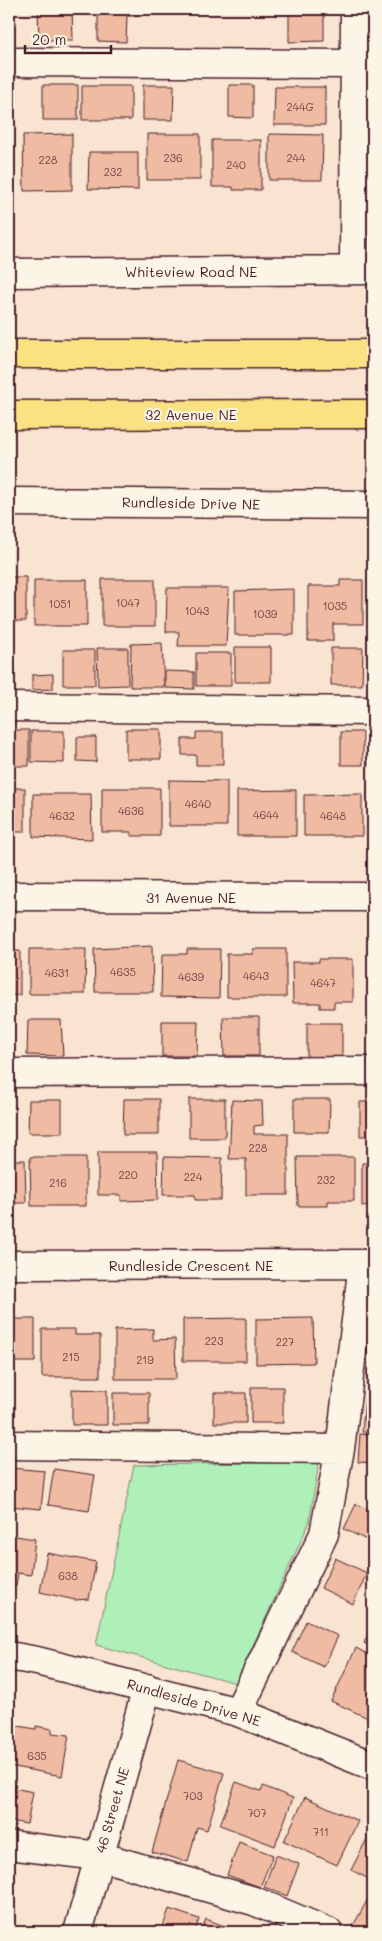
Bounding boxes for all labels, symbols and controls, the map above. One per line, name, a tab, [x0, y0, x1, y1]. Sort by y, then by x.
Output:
scale bar	[25, 22, 111, 54]
text: 20 m	[32, 29, 66, 49]
house number: 244G	[286, 99, 314, 114]
house number: 236	[163, 150, 183, 165]
house number: 244	[286, 150, 306, 165]
house number: 228	[39, 152, 58, 167]
house number: 240	[226, 157, 246, 172]
house number: 232	[104, 164, 122, 179]
street label: Whiteview Road NE	[125, 262, 257, 281]
street label: 32 Avenue NE	[145, 405, 237, 424]
street label: Rundleside Drive NE	[122, 492, 260, 514]
house number: 1047	[116, 595, 140, 610]
house number: 1051	[48, 596, 72, 611]
house number: 1035	[323, 598, 347, 613]
house number: 1043	[185, 603, 210, 618]
house number: 1039	[253, 606, 278, 621]
house number: 4640	[185, 796, 211, 811]
house number: 4636	[118, 803, 144, 818]
house number: 4644	[253, 807, 280, 822]
house number: 4632	[49, 808, 75, 823]
house number: 4648	[320, 808, 346, 823]
street label: 31 Avenue NE	[146, 888, 236, 907]
house number: 4635	[110, 964, 136, 979]
house number: 4631	[45, 965, 69, 980]
house number: 4643	[243, 968, 270, 983]
house number: 4639	[178, 969, 205, 984]
house number: 4647	[310, 975, 336, 990]
house number: 228	[249, 1140, 268, 1155]
house number: 220	[118, 1167, 138, 1182]
house number: 224	[184, 1169, 203, 1184]
house number: 232	[317, 1172, 335, 1187]
house number: 216	[49, 1175, 67, 1190]
street label: Rundleside Crescent NE	[109, 1256, 273, 1275]
house number: 223	[205, 1333, 224, 1348]
house number: 227	[276, 1334, 294, 1349]
house number: 215	[62, 1349, 80, 1364]
house number: 219	[136, 1352, 154, 1367]
house number: 638	[58, 1568, 78, 1583]
street label: Rundleside Drive NE	[125, 1674, 263, 1730]
house number: 635	[27, 1748, 47, 1763]
street label: 46 Street NE	[91, 1765, 133, 1855]
house number: 703	[183, 1788, 203, 1803]
house number: 707	[247, 1805, 267, 1820]
house number: 711	[313, 1824, 329, 1839]

